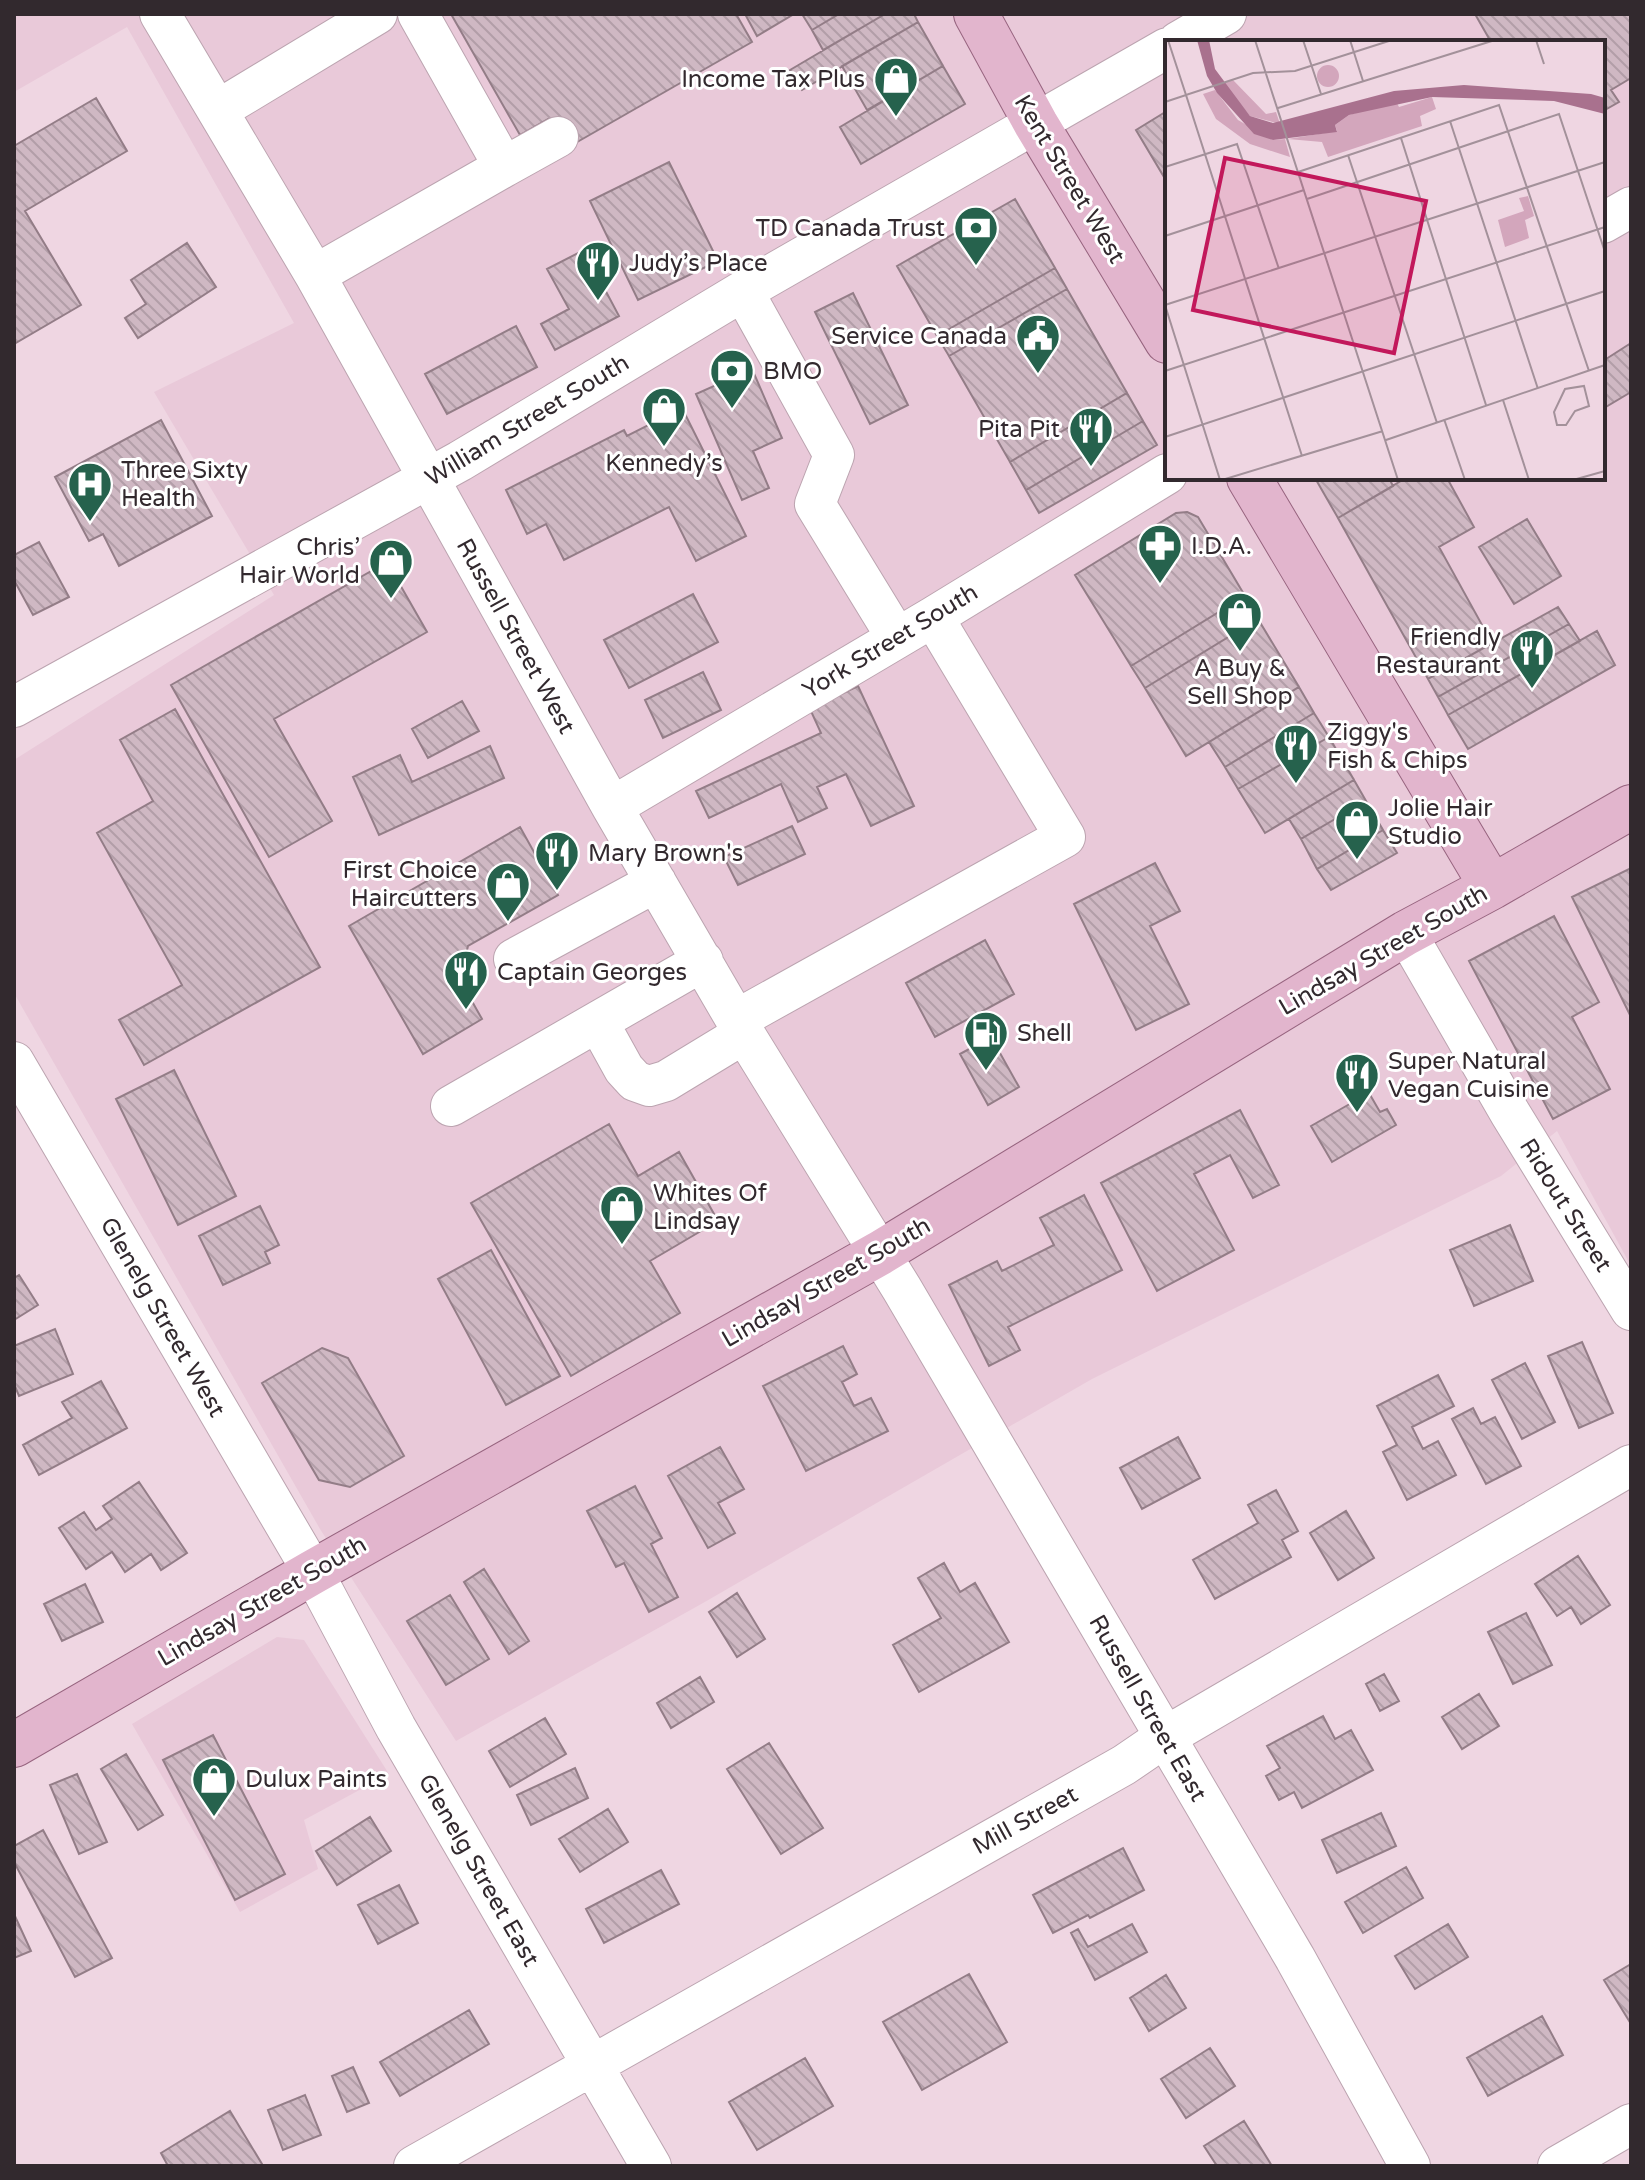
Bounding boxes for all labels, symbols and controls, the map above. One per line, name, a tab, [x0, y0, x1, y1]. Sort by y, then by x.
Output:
inset map	[1165, 40, 1605, 480]
shop icon: Income Tax Plus	[872, 55, 920, 118]
place label: Income Tax Plus	[681, 65, 865, 94]
street label: Kent Street West	[1008, 90, 1131, 269]
bank icon: TD Canada Trust	[952, 204, 1000, 267]
place label: TD Canada Trust	[755, 214, 945, 243]
restaurant icon: Judy’s Place	[574, 239, 622, 302]
place label: Judy’s Place	[629, 249, 768, 278]
public building icon: Service Canada	[1014, 312, 1062, 375]
place label: Service Canada	[831, 322, 1007, 351]
bank icon: BMO	[708, 347, 756, 410]
street label: William Street South	[420, 348, 634, 493]
place label: BMO	[763, 357, 822, 386]
shop icon: Kennedy’s	[640, 385, 688, 448]
restaurant icon: Pita Pit	[1067, 405, 1115, 468]
place label: Pita Pit	[978, 415, 1060, 444]
place label: Kennedy’s	[605, 449, 723, 478]
place label: Three Sixty Health	[121, 456, 248, 513]
hospital icon: Three Sixty Health	[66, 460, 114, 523]
pharmacy icon: I.D.A.	[1136, 522, 1184, 585]
place label: I.D.A.	[1191, 532, 1252, 561]
place label: Chris’ Hair World	[239, 533, 360, 590]
street label: Russell Street West	[450, 534, 581, 739]
shop icon: Chris’ Hair World	[367, 537, 415, 600]
street label: York Street South	[797, 578, 983, 705]
shop icon: A Buy & Sell Shop	[1216, 590, 1264, 653]
place label: Friendly Restaurant	[1376, 623, 1501, 680]
restaurant icon: Friendly Restaurant	[1508, 627, 1556, 690]
place label: A Buy & Sell Shop	[1187, 654, 1293, 711]
place label: Ziggy's Fish & Chips	[1327, 718, 1467, 775]
restaurant icon: Ziggy's Fish & Chips	[1272, 722, 1320, 785]
place label: Jolie Hair Studio	[1388, 794, 1493, 851]
shop icon: Jolie Hair Studio	[1333, 798, 1381, 861]
restaurant icon: Mary Brown's	[533, 829, 581, 892]
place label: Mary Brown's	[588, 839, 743, 868]
place label: First Choice Haircutters	[343, 856, 477, 913]
shop icon: First Choice Haircutters	[484, 860, 532, 923]
street label: Lindsay Street South	[1274, 879, 1493, 1022]
restaurant icon: Captain Georges	[442, 948, 490, 1011]
place label: Captain Georges	[497, 958, 687, 987]
fuel station icon: Shell	[962, 1009, 1010, 1072]
place label: Shell	[1017, 1019, 1072, 1048]
place label: Super Natural Vegan Cuisine	[1388, 1047, 1549, 1104]
restaurant icon: Super Natural Vegan Cuisine	[1333, 1051, 1381, 1114]
street label: Ridout Street	[1513, 1133, 1618, 1277]
place label: Whites Of Lindsay	[653, 1179, 768, 1236]
shop icon: Whites Of Lindsay	[598, 1183, 646, 1246]
street label: Lindsay Street South	[717, 1211, 936, 1354]
street label: Glenelg Street West	[94, 1212, 231, 1422]
street label: Lindsay Street South	[153, 1530, 372, 1673]
street label: Russell Street East	[1082, 1610, 1213, 1807]
shop icon: Dulux Paints	[190, 1755, 238, 1818]
place label: Dulux Paints	[245, 1765, 387, 1794]
street label: Glenelg Street East	[412, 1769, 545, 1972]
street label: Mill Street	[968, 1780, 1083, 1861]

